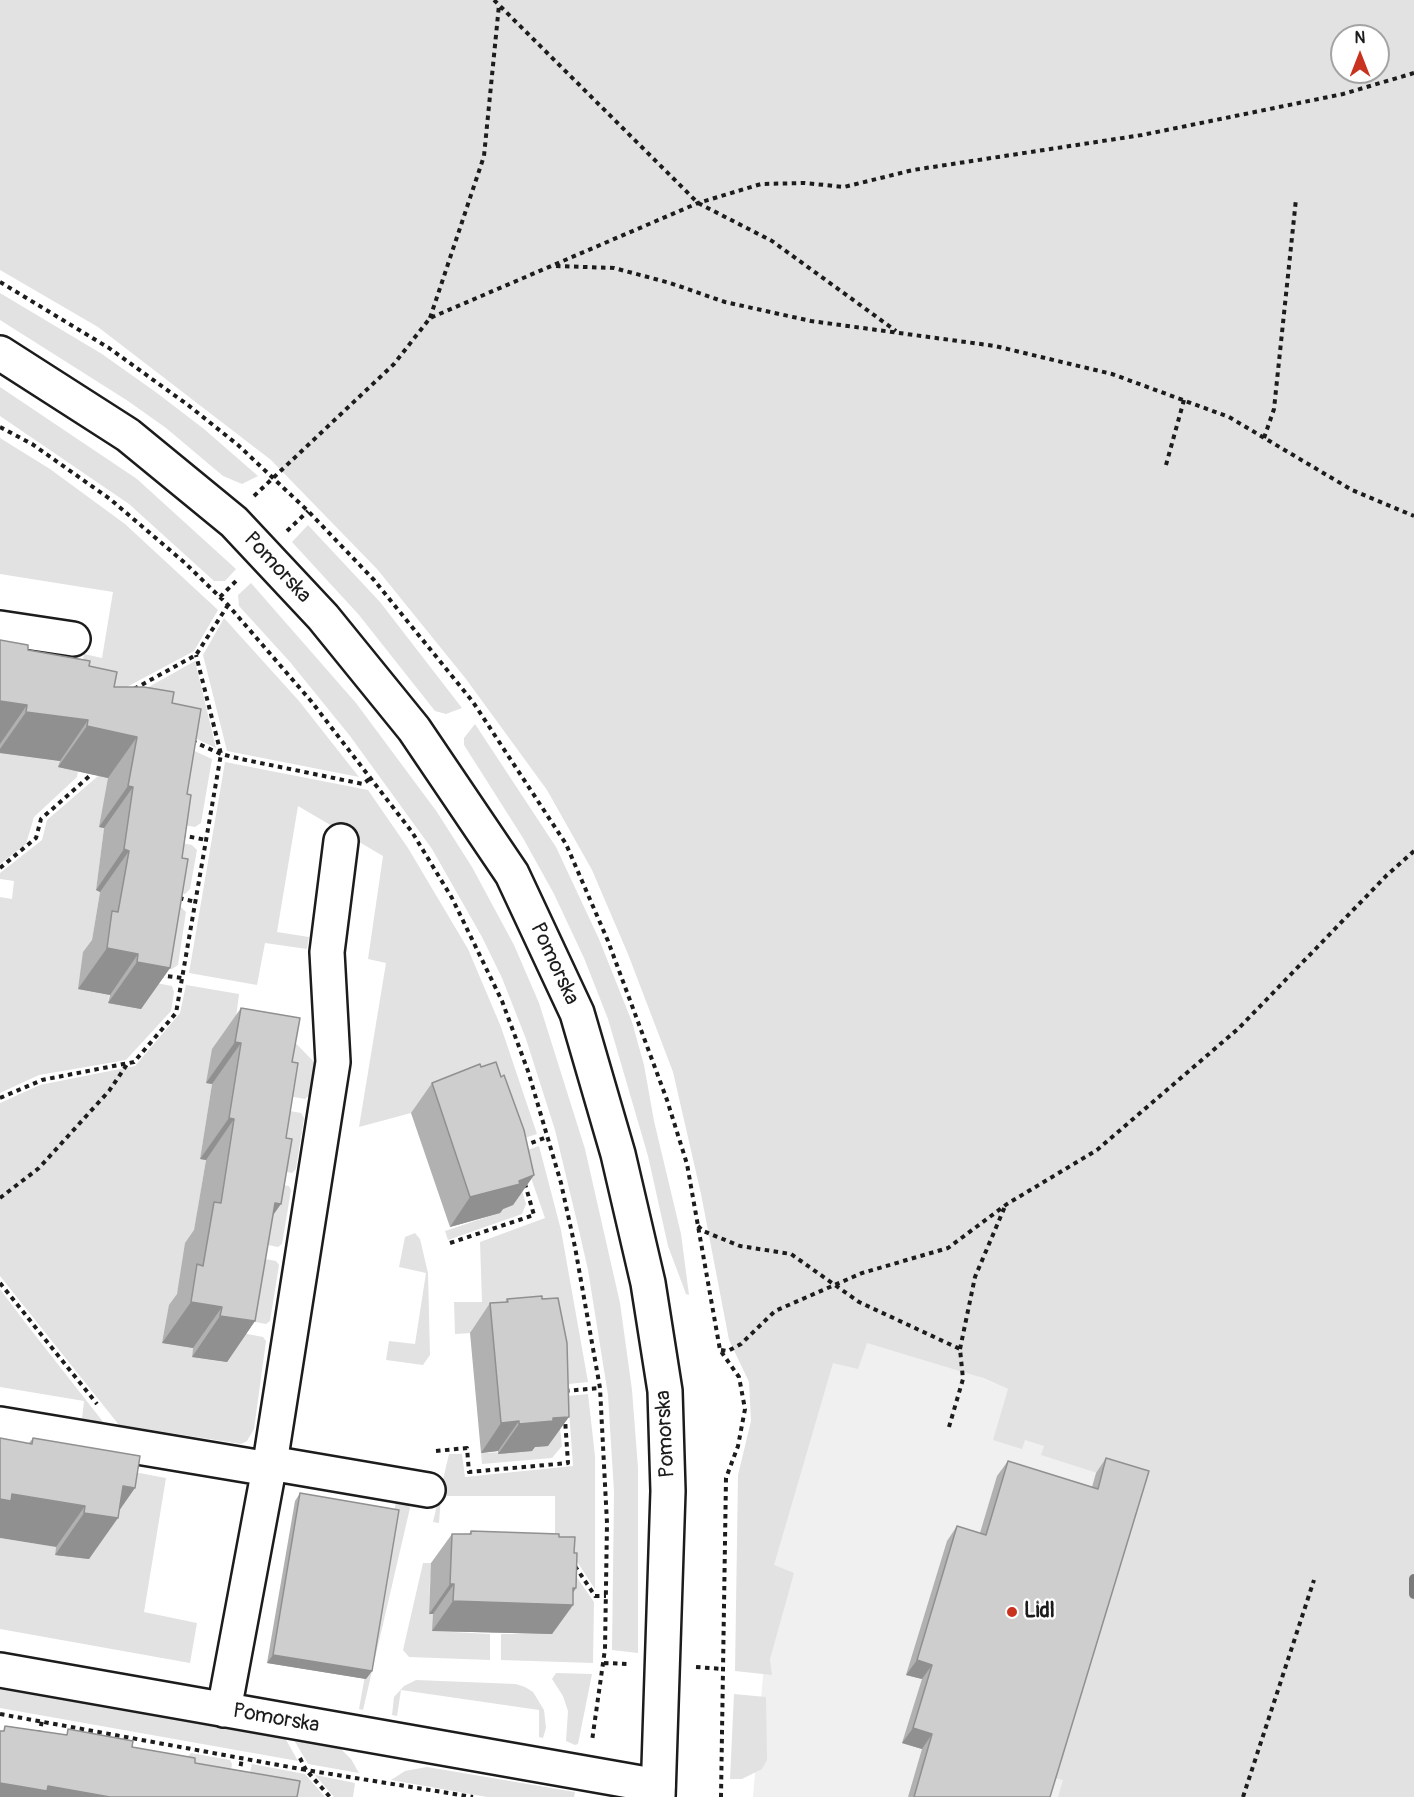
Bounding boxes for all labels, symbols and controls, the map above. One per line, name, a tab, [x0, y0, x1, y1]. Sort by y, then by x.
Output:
north arrow	[1330, 24, 1390, 84]
text: N	[1355, 28, 1365, 48]
street label: Pomorska	[238, 527, 316, 609]
street label: Pomorska	[524, 919, 584, 1009]
street label: Pomorska	[651, 1390, 681, 1478]
place label: Lidl	[1024, 1599, 1055, 1625]
marker: Lidl	[1005, 1605, 1019, 1619]
street label: Pomorska	[231, 1699, 321, 1739]

